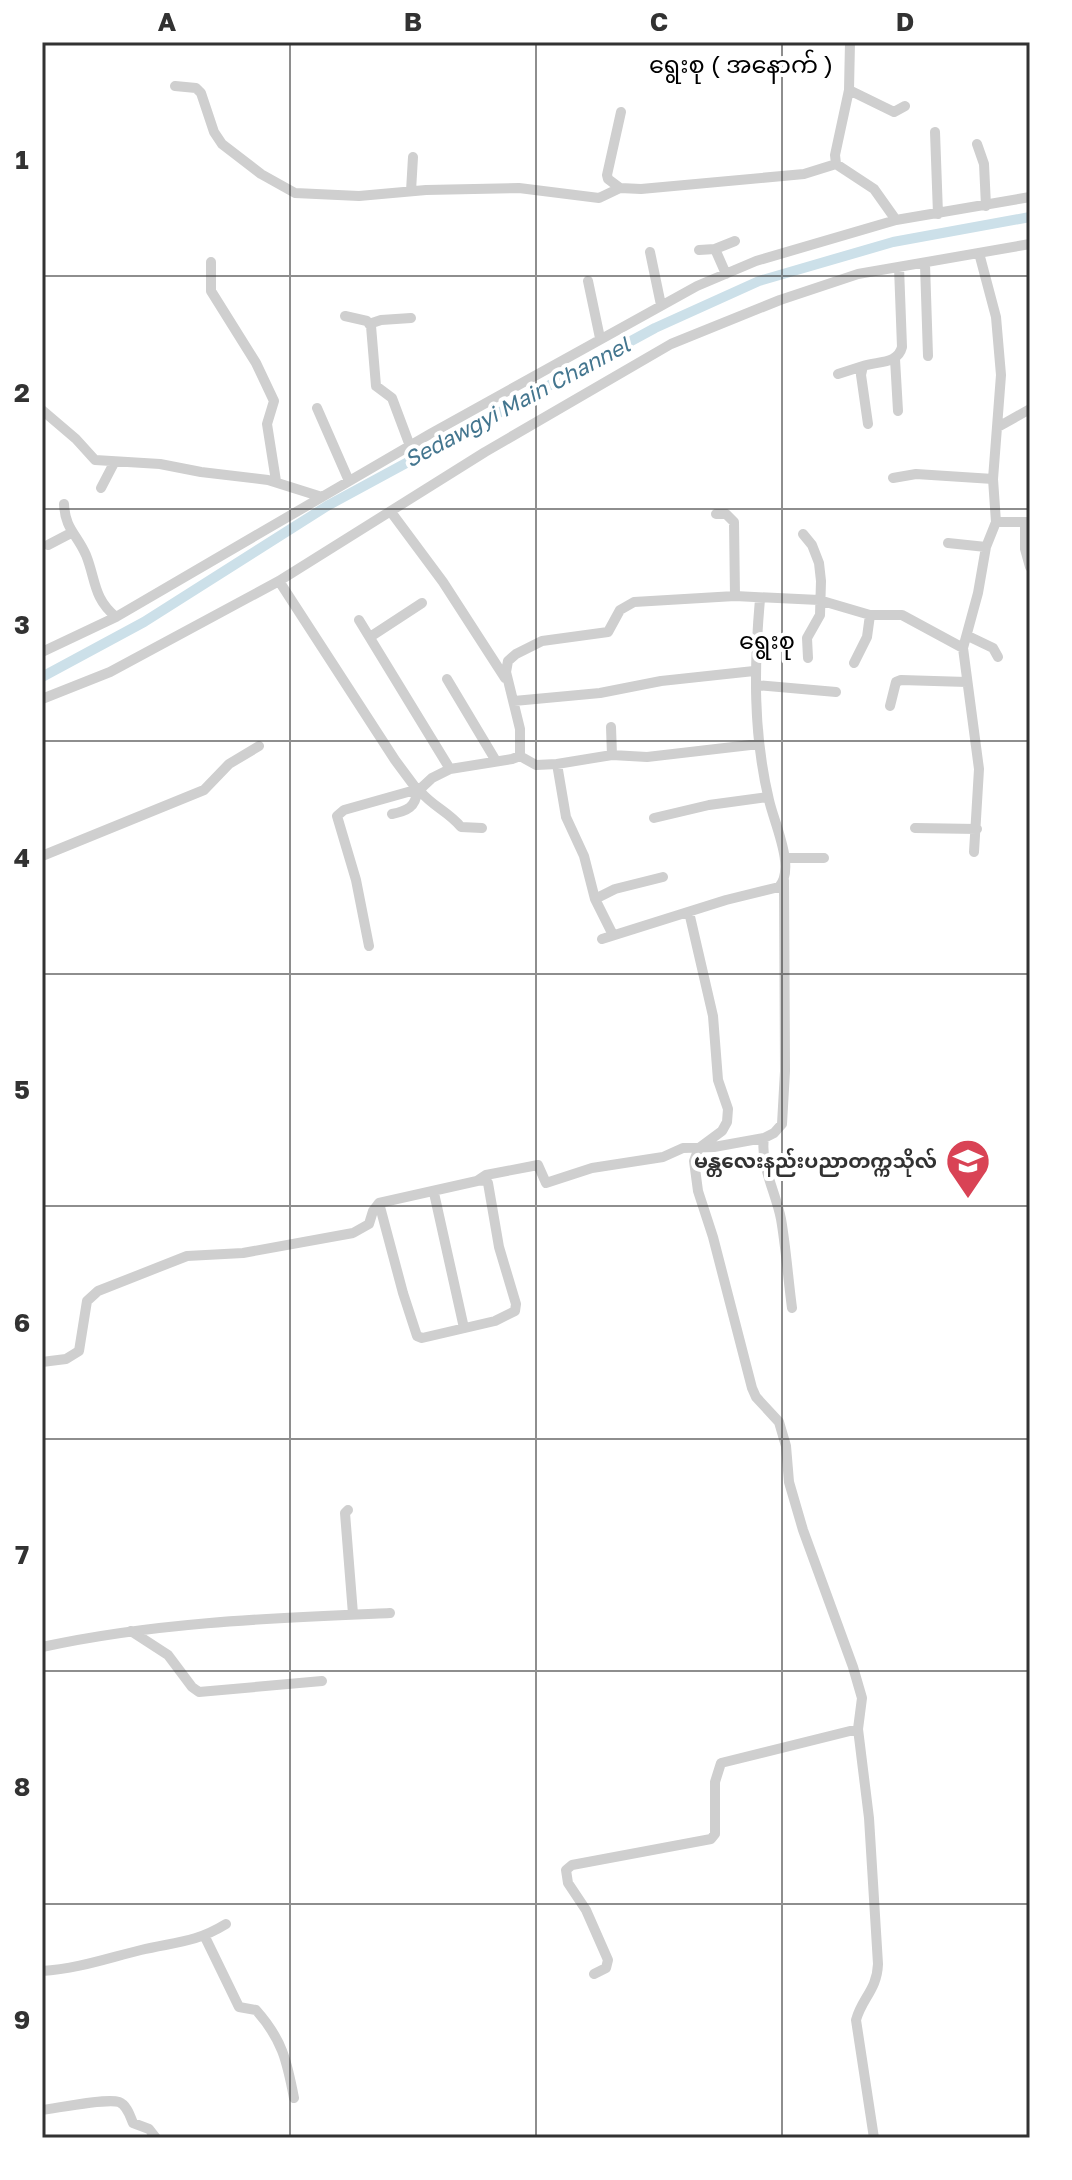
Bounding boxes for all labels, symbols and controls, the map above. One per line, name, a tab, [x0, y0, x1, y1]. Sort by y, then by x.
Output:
text: A	[158, 6, 177, 37]
text: B	[404, 6, 422, 37]
text: C	[650, 6, 668, 37]
text: D	[896, 6, 914, 37]
district label: ရွေးစု ( အနောက် )	[649, 49, 833, 84]
text: 1	[15, 144, 29, 175]
water label: Sedawgyi Main Channel	[399, 330, 635, 473]
text: 2	[14, 377, 30, 408]
text: 3	[14, 609, 30, 640]
district label: ရွေးစု	[739, 625, 795, 660]
text: 4	[14, 842, 30, 873]
text: 5	[14, 1074, 30, 1105]
school or university icon: မန္တလေးနည်းပညာတက္ကသိုလ်	[944, 1137, 992, 1200]
place label: မန္တလေးနည်းပညာတက္ကသိုလ်	[694, 1148, 937, 1177]
text: 6	[14, 1307, 30, 1338]
text: 7	[15, 1539, 29, 1570]
text: 8	[14, 1771, 30, 1802]
text: 9	[14, 2004, 30, 2035]

